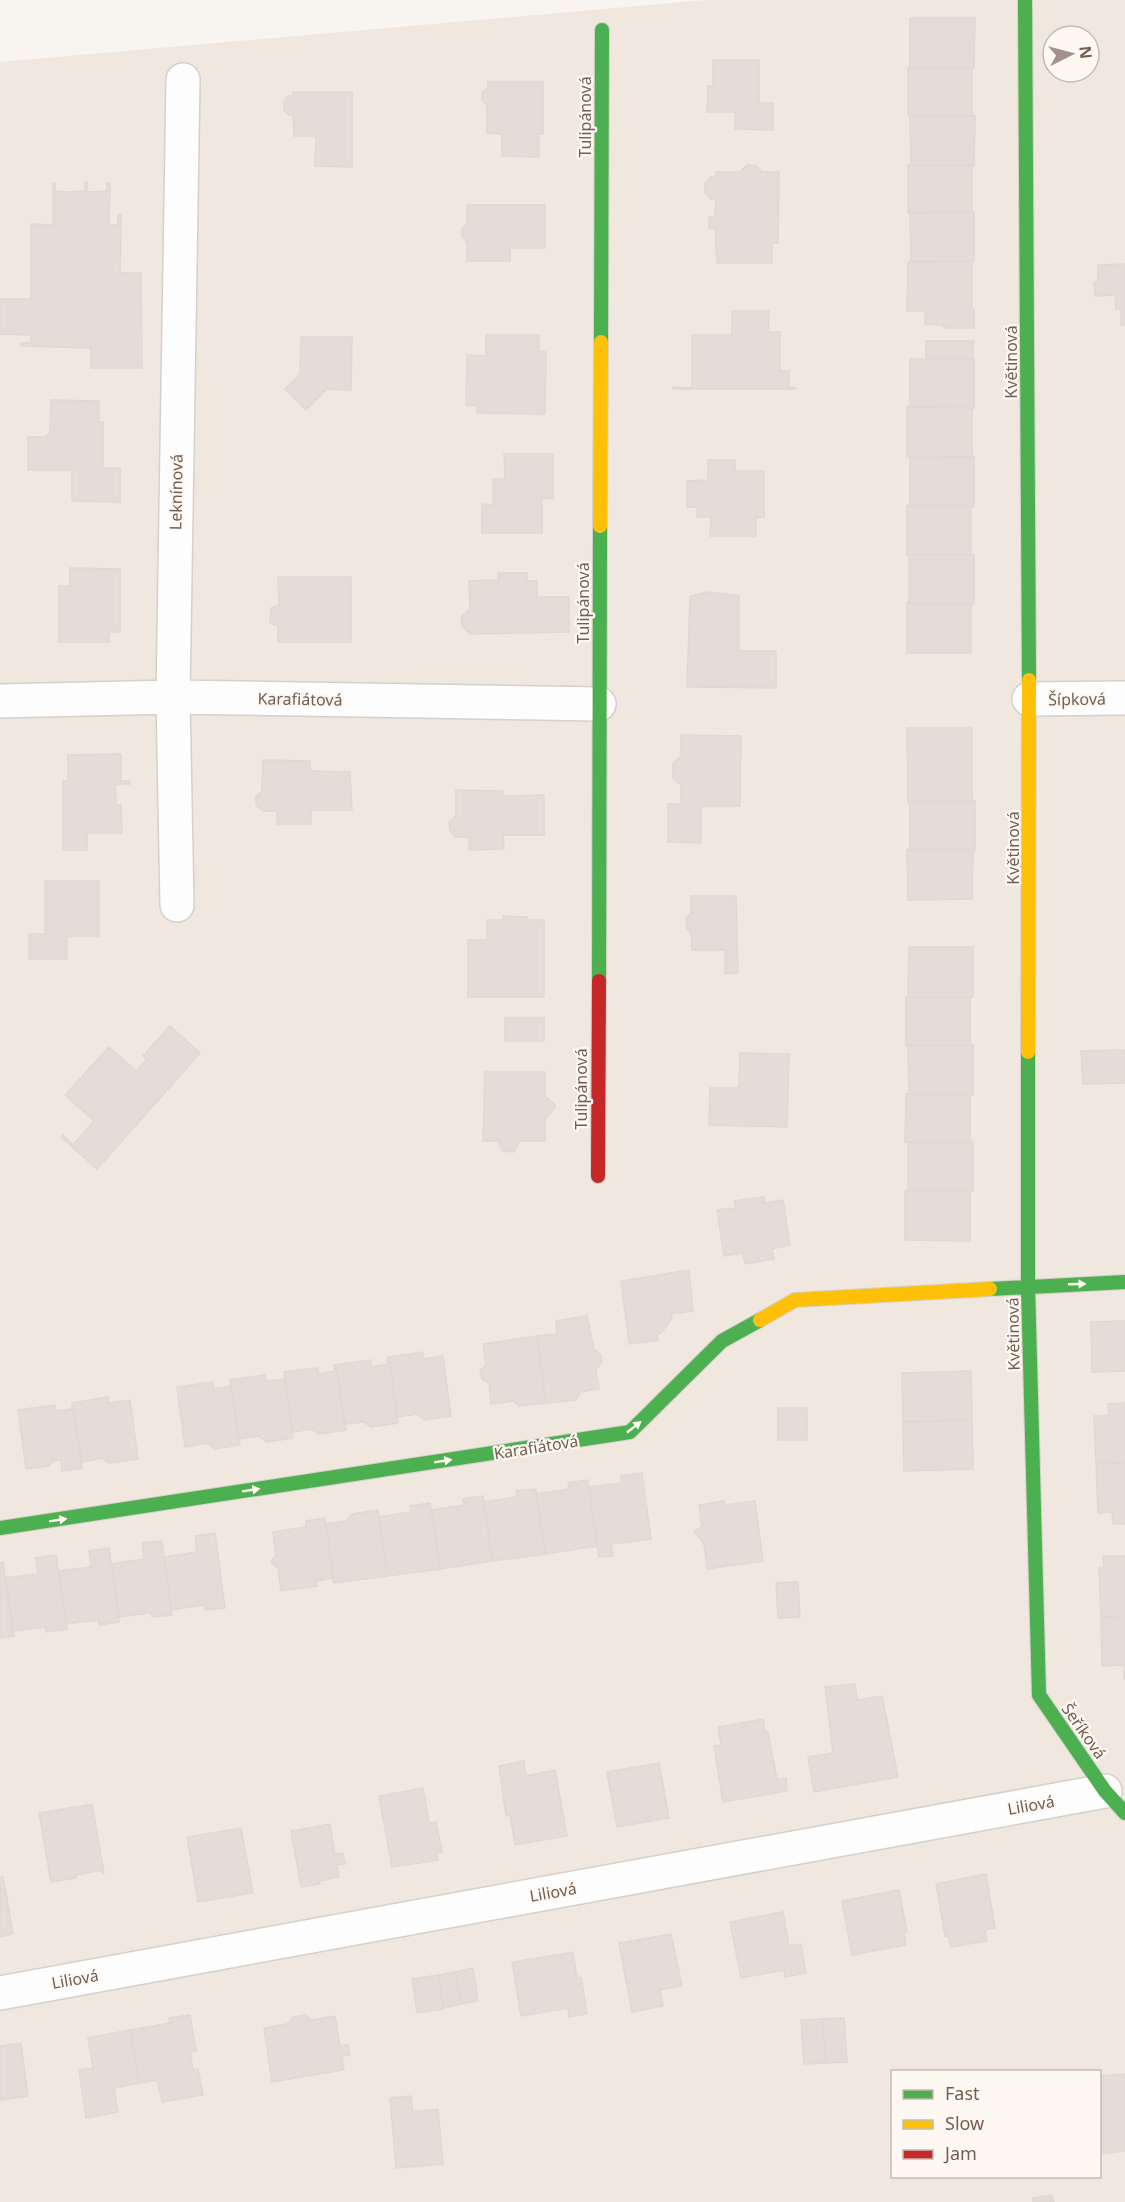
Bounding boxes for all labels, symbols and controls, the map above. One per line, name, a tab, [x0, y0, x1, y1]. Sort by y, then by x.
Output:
north arrow	[1041, 24, 1101, 84]
text: N	[1074, 45, 1098, 60]
street label: Tulipánová	[574, 76, 596, 158]
street label: Květinová	[1000, 325, 1022, 399]
street label: Leknínová	[164, 454, 188, 530]
street label: Tulipánová	[572, 562, 594, 644]
street label: Karafiátová	[257, 687, 343, 711]
street label: Šípková	[1048, 687, 1106, 711]
street label: Květinová	[1002, 811, 1024, 885]
street label: Tulipánová	[570, 1048, 592, 1130]
one-way arrow	[1067, 1280, 1086, 1289]
street label: Květinová	[1001, 1297, 1025, 1371]
one-way arrow	[626, 1421, 642, 1433]
street label: Karafiátová	[492, 1429, 580, 1465]
one-way arrow	[434, 1456, 453, 1465]
one-way arrow	[241, 1486, 260, 1495]
one-way arrow	[48, 1515, 67, 1524]
street label: Šeříková	[1057, 1699, 1111, 1763]
street label: Liliová	[1006, 1790, 1056, 1820]
street label: Liliová	[528, 1877, 578, 1907]
street label: Liliová	[50, 1964, 100, 1994]
legend	[891, 2070, 1101, 2178]
text: Fast	[945, 2081, 980, 2105]
text: Slow	[945, 2111, 984, 2135]
text: Jam	[943, 2141, 977, 2165]

